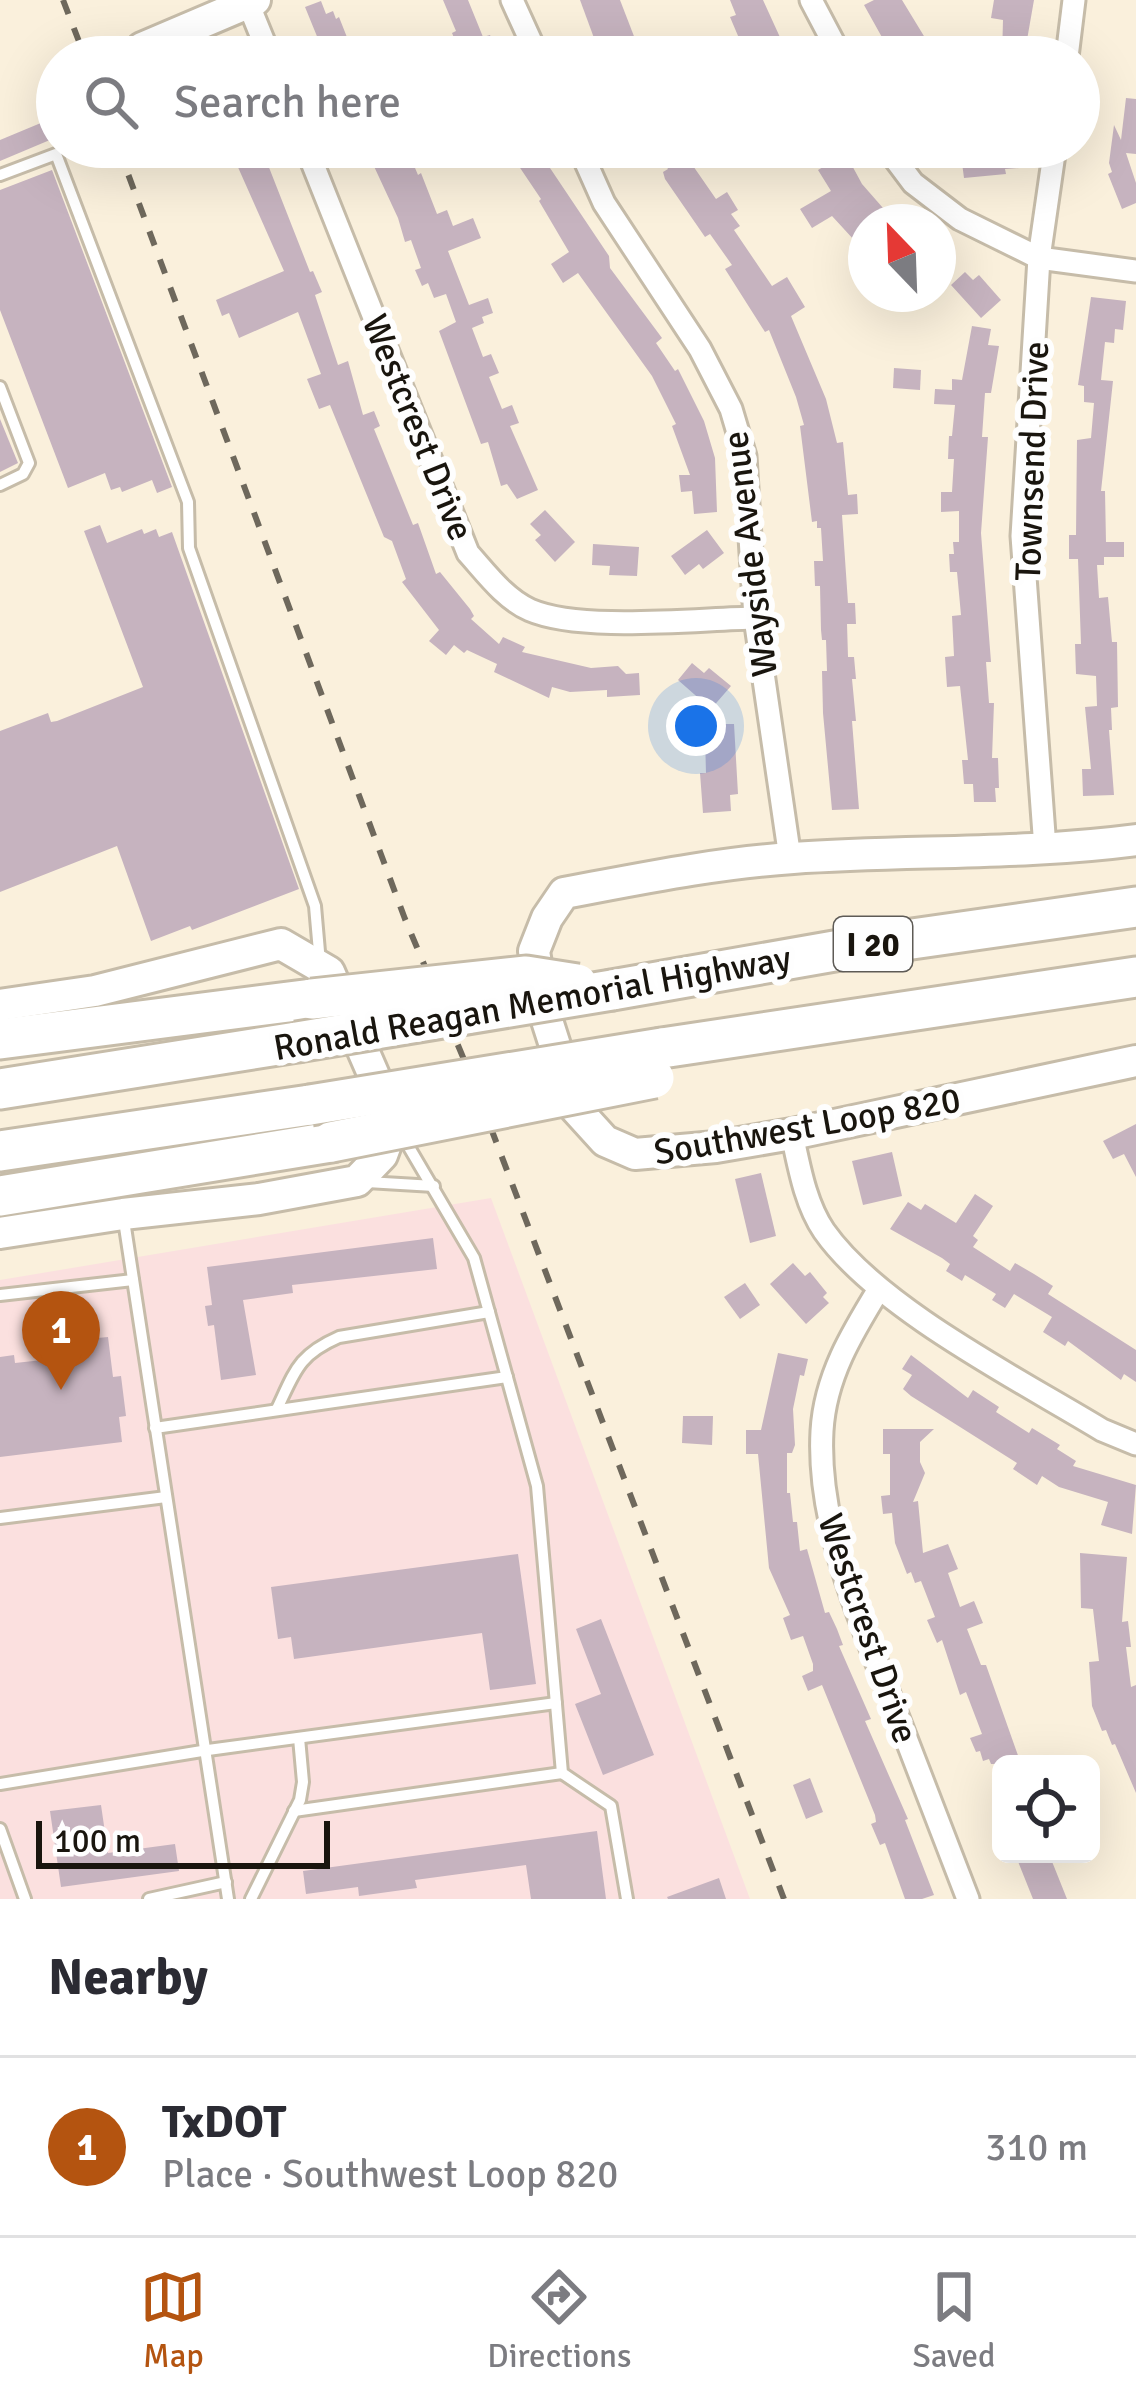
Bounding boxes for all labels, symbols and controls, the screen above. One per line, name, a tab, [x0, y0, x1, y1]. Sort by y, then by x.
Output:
search box	[36, 36, 1100, 168]
icon: search	[78, 69, 144, 135]
text: Search here	[174, 75, 401, 130]
north arrow	[848, 204, 956, 312]
street label: Westcrest Drive	[352, 308, 483, 547]
street label: Townsend Drive	[1006, 341, 1059, 582]
street label: Wayside Avenue	[713, 428, 788, 679]
your location	[666, 696, 726, 756]
road number: I 20	[834, 917, 912, 971]
street label: Ronald Reagan Memorial Highway	[270, 936, 795, 1071]
street label: Southwest Loop 820	[650, 1077, 964, 1176]
pin: 1	[22, 1291, 100, 1390]
street label: Westcrest Drive	[807, 1508, 928, 1749]
map controls	[992, 1755, 1100, 1863]
button: locate	[992, 1755, 1100, 1863]
scale bar	[36, 1815, 330, 1868]
text: 100 m	[54, 1821, 141, 1862]
text: Nearby	[48, 1946, 208, 2009]
text: TxDOT	[162, 2095, 286, 2150]
text: 1	[76, 2123, 98, 2171]
text: 310 m	[985, 2123, 1088, 2171]
text: Place · Southwest Loop 820	[162, 2150, 618, 2198]
tab: Map	[140, 2264, 206, 2377]
tab: Directions	[487, 2264, 632, 2377]
tab: Saved	[912, 2264, 996, 2377]

